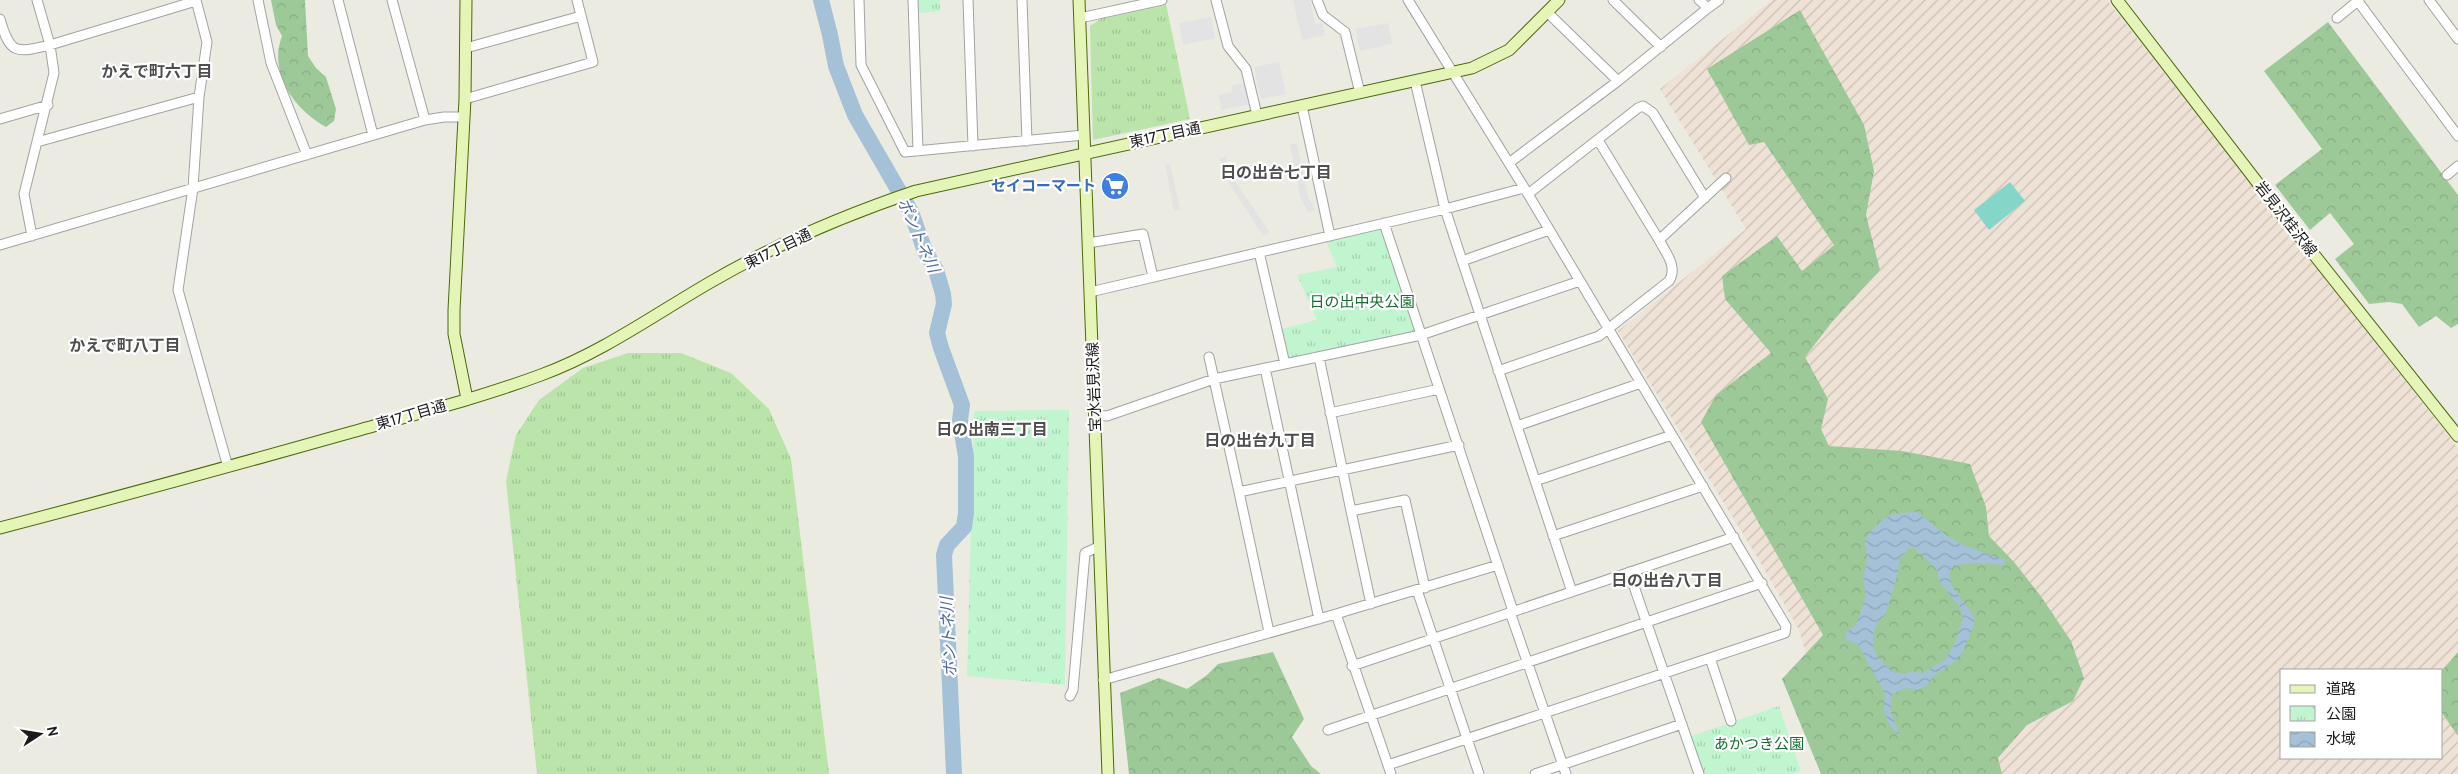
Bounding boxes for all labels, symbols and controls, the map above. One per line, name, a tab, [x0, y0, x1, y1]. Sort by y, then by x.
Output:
district label: かえで町六丁目	[101, 62, 213, 81]
street label: 東17丁目通	[1128, 119, 1202, 151]
district label: 日の出台七丁目	[1220, 163, 1332, 182]
supermarket icon: セイコーマート	[1100, 171, 1130, 201]
place label: セイコーマート	[991, 177, 1096, 195]
street label: 岩見沢桂沢線	[2251, 178, 2321, 260]
water label: ポントネ川	[894, 195, 944, 277]
street label: 東17丁目通	[742, 225, 814, 273]
park label: 日の出中央公園	[1309, 293, 1415, 311]
district label: かえで町八丁目	[69, 336, 181, 355]
street label: 宝水岩見沢線	[1083, 342, 1105, 432]
street label: 東17丁目通	[374, 396, 448, 434]
district label: 日の出南三丁目	[936, 420, 1048, 439]
district label: 日の出台九丁目	[1204, 431, 1316, 450]
district label: 日の出台八丁目	[1611, 571, 1723, 590]
water label: ポントネ川	[937, 595, 960, 677]
legend	[2280, 669, 2443, 759]
text: 道路	[2326, 680, 2356, 698]
text: 公園	[2326, 705, 2356, 723]
north arrow	[15, 709, 65, 759]
text: N	[43, 725, 63, 738]
text: 水域	[2326, 730, 2356, 748]
park label: あかつき公園	[1714, 735, 1804, 753]

